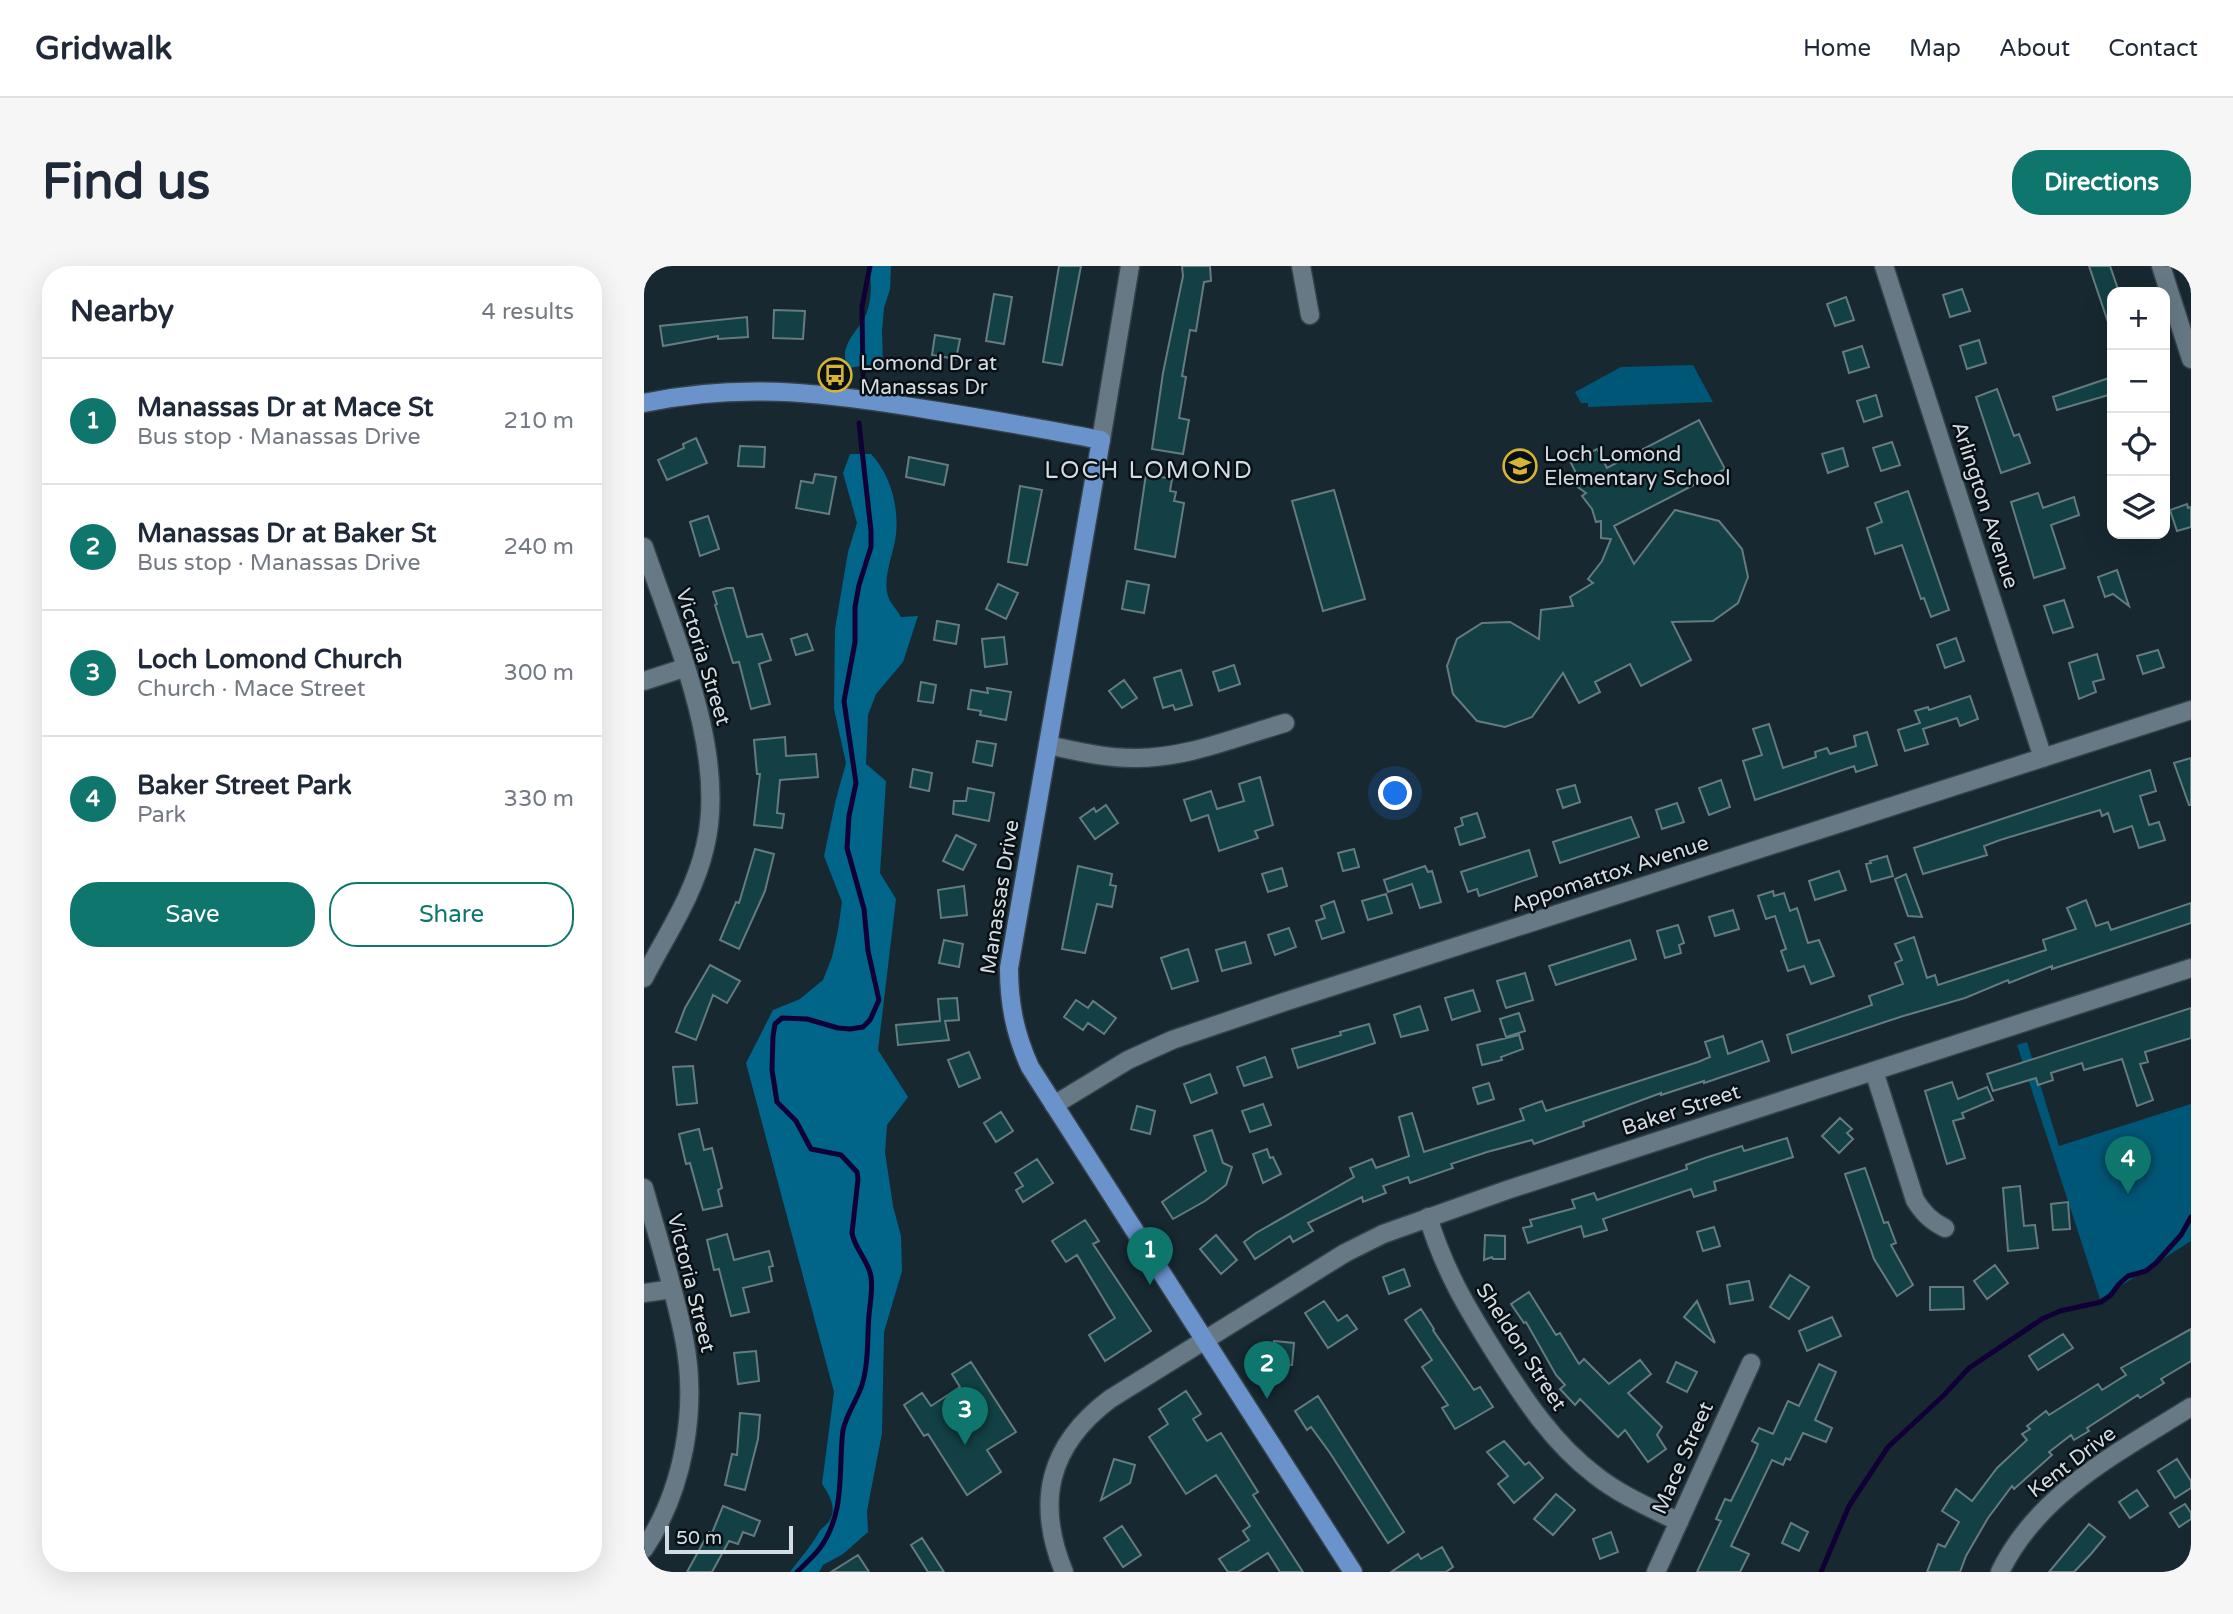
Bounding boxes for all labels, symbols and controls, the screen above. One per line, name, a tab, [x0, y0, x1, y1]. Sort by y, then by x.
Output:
text: Gridwalk	[35, 29, 172, 68]
text: Home	[1803, 34, 1871, 63]
text: Map	[1909, 34, 1961, 63]
text: About	[1999, 34, 2070, 63]
text: Contact	[2108, 34, 2198, 63]
button: Directions	[2012, 150, 2191, 215]
text: Find us	[42, 153, 210, 212]
map controls	[2107, 287, 2170, 539]
button: +	[2107, 287, 2170, 350]
text: Nearby	[70, 293, 174, 330]
text: 4 results	[481, 298, 574, 326]
button: −	[2107, 350, 2170, 413]
place label: Lomond Dr at Manassas Dr	[860, 351, 997, 400]
bus stop icon: Lomond Dr at Manassas Dr	[816, 356, 854, 394]
text: Manassas Dr at Mace St	[137, 392, 433, 423]
text: 1	[86, 407, 100, 435]
text: 210 m	[504, 407, 574, 435]
button: locate	[2107, 413, 2170, 476]
street label: Arlington Avenue	[1946, 418, 2024, 592]
text: Bus stop · Manassas Drive	[137, 423, 421, 451]
place label: Loch Lomond Elementary School	[1544, 442, 1731, 491]
school or university icon: Loch Lomond Elementary School	[1501, 447, 1539, 485]
district label: LOCH LOMOND	[1044, 456, 1254, 485]
button: layers	[2107, 476, 2170, 539]
text: Manassas Dr at Baker St	[137, 518, 436, 549]
text: 2	[86, 533, 100, 561]
text: 240 m	[504, 533, 574, 561]
text: Bus stop · Manassas Drive	[137, 549, 421, 577]
street label: Victoria Street	[670, 585, 736, 729]
text: Loch Lomond Church	[137, 644, 403, 675]
text: 3	[86, 659, 100, 687]
text: 300 m	[504, 659, 574, 687]
text: Church · Mace Street	[137, 675, 366, 703]
text: Baker Street Park	[137, 770, 352, 801]
your location	[1378, 776, 1412, 810]
text: 4	[86, 785, 100, 813]
text: 330 m	[504, 785, 574, 813]
text: Park	[137, 801, 186, 829]
street label: Manassas Drive	[975, 818, 1025, 976]
street label: Appomattox Avenue	[1508, 830, 1712, 918]
button: Save	[70, 882, 315, 947]
button: Share	[329, 882, 574, 947]
street label: Baker Street	[1619, 1079, 1743, 1141]
pin: 4	[2105, 1136, 2151, 1194]
street label: Victoria Street	[662, 1211, 720, 1355]
pin: 1	[1127, 1227, 1173, 1285]
street label: Sheldon Street	[1470, 1279, 1572, 1415]
pin: 2	[1244, 1341, 1290, 1399]
pin: 3	[942, 1387, 988, 1445]
street label: Mace Street	[1647, 1398, 1719, 1518]
street label: Kent Drive	[2023, 1421, 2121, 1503]
scale bar	[665, 1523, 793, 1555]
text: 50 m	[676, 1527, 722, 1549]

